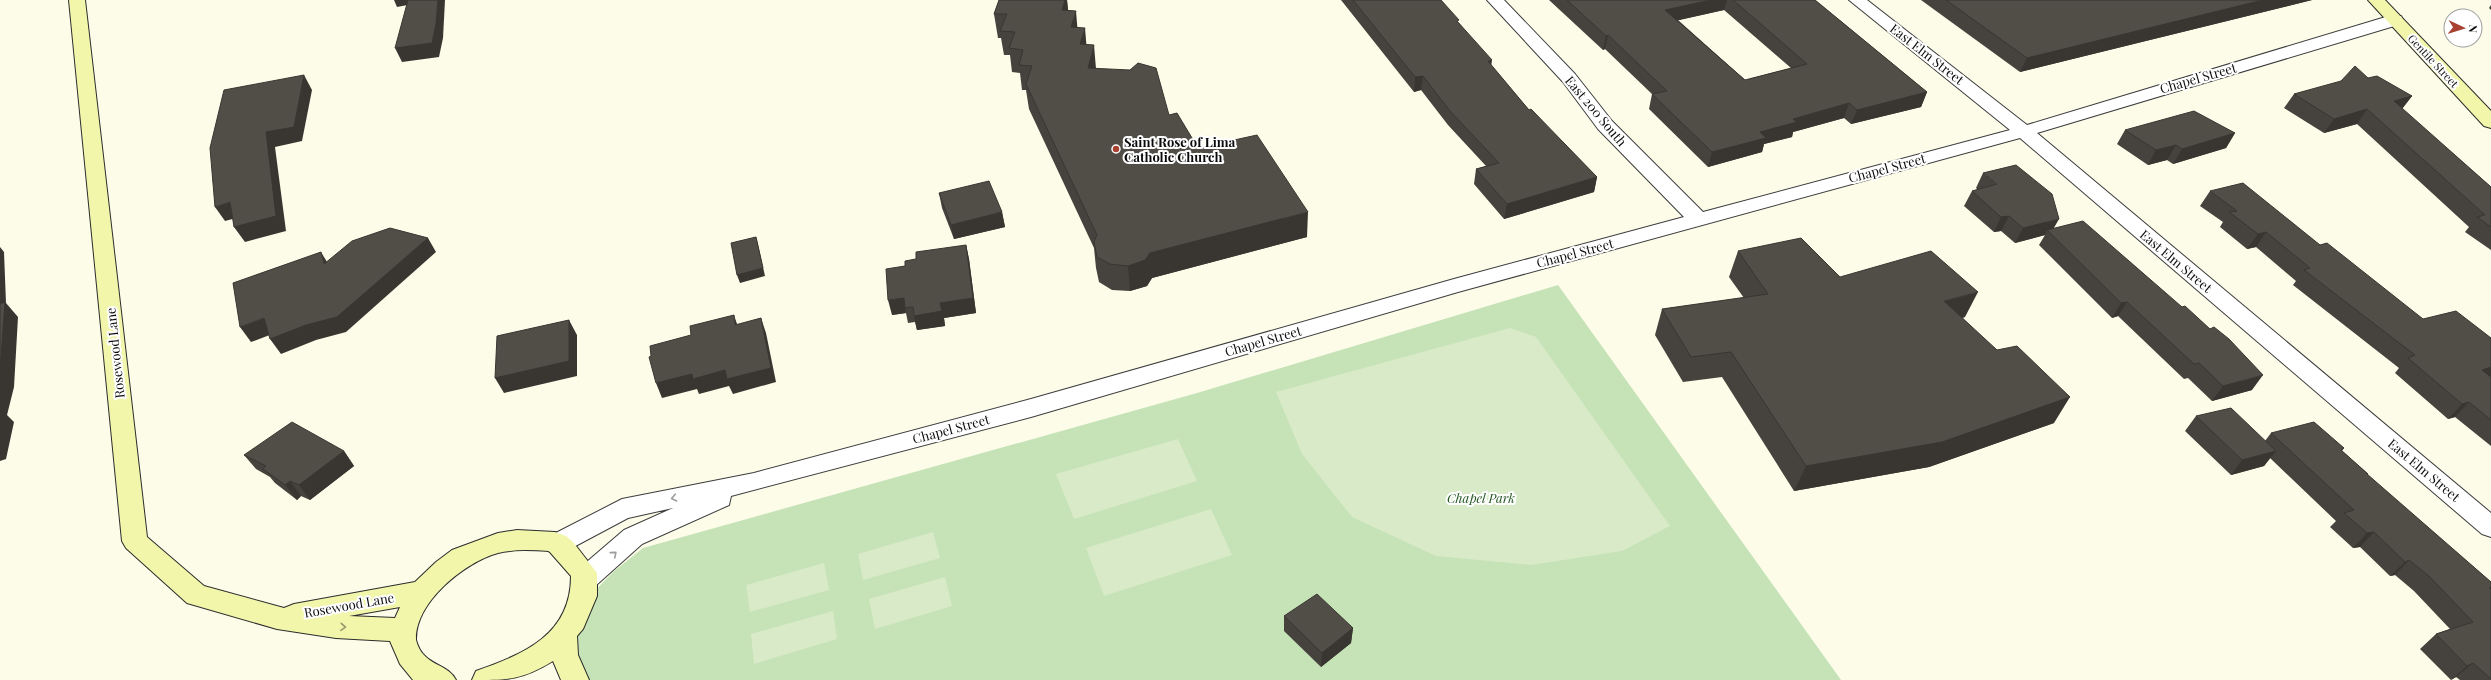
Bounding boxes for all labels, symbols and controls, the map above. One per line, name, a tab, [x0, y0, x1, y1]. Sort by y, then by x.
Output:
north arrow	[2443, 8, 2483, 48]
street label: East Elm Street	[1887, 19, 1968, 88]
text: N	[2466, 24, 2481, 33]
street label: Gentile Street	[2405, 31, 2462, 91]
street label: Chapel Street	[2158, 58, 2239, 97]
street label: East 200 South	[1562, 72, 1631, 150]
place label: Saint Rose of Lima Catholic Church	[1124, 133, 1236, 165]
marker: Saint Rose of Lima Catholic Church	[1111, 144, 1121, 154]
street label: Chapel Street	[1846, 149, 1928, 186]
street label: East Elm Street	[2137, 225, 2216, 296]
street label: Chapel Street	[1534, 234, 1616, 271]
street label: Rosewood Lane	[101, 306, 128, 399]
street label: Chapel Street	[1223, 321, 1304, 360]
street label: Chapel Street	[910, 410, 992, 447]
street label: East Elm Street	[2385, 434, 2464, 505]
park label: Chapel Park	[1447, 489, 1515, 506]
one-way arrow	[671, 494, 677, 502]
one-way arrow	[609, 552, 616, 559]
street label: Rosewood Lane	[302, 588, 396, 621]
one-way arrow	[340, 623, 346, 632]

